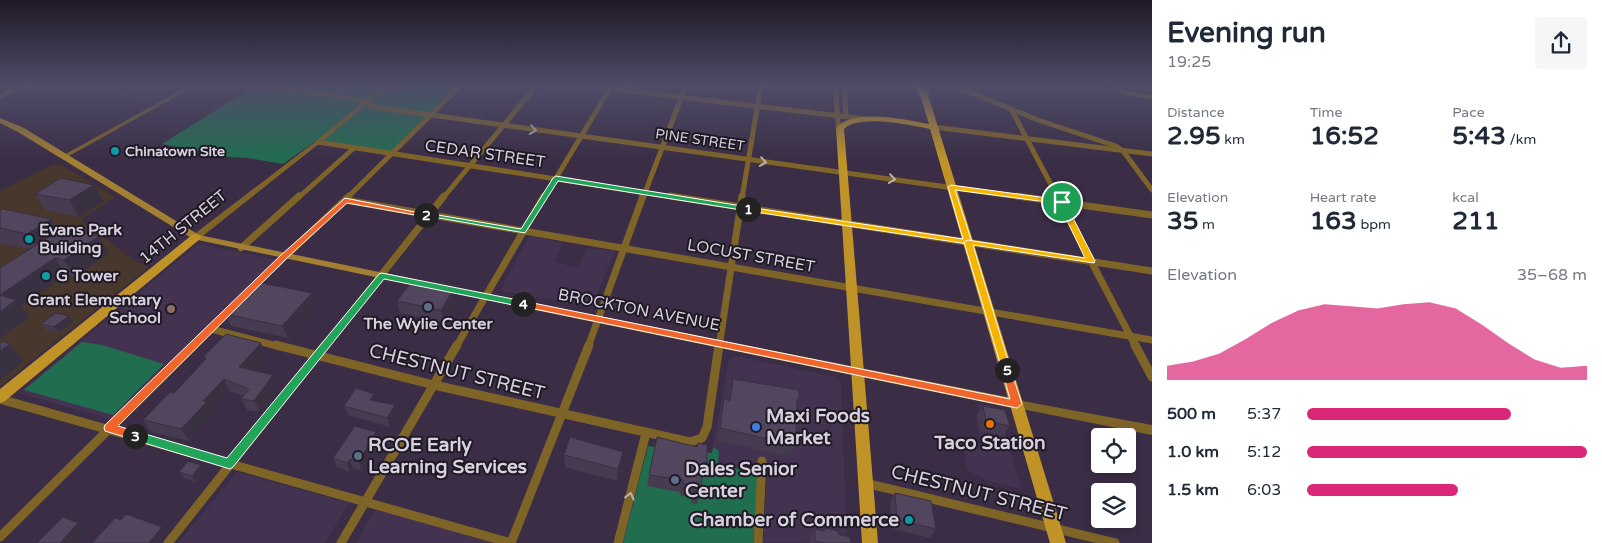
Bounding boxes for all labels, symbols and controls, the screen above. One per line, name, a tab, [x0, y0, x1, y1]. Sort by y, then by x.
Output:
text: Evening run	[1167, 16, 1326, 50]
button: share	[1535, 17, 1587, 69]
text: 19:25	[1167, 52, 1211, 72]
text: Distance	[1167, 104, 1225, 121]
text: Time	[1310, 104, 1342, 121]
text: Pace	[1452, 104, 1485, 121]
text: 2.95	[1167, 121, 1221, 151]
text: 16:52	[1310, 121, 1379, 151]
text: 5:43	[1452, 121, 1506, 151]
one-way arrow	[529, 125, 537, 135]
street label: PINE STREET	[654, 125, 746, 155]
text: km	[1221, 131, 1245, 148]
text: /km	[1506, 131, 1536, 148]
street label: CEDAR STREET	[424, 136, 547, 172]
place label: Chinatown Site	[125, 143, 225, 160]
marker: Chinatown Site	[109, 145, 121, 157]
one-way arrow	[760, 156, 768, 167]
one-way arrow	[889, 173, 897, 184]
pin	[1041, 181, 1083, 223]
street label: 14TH STREET	[135, 186, 231, 268]
icon: arrive	[1048, 188, 1076, 216]
text: Elevation	[1167, 189, 1228, 206]
text: Heart rate	[1310, 189, 1376, 206]
text: kcal	[1452, 189, 1479, 206]
pin: 1	[736, 196, 760, 222]
text: 1	[744, 201, 753, 218]
pin: 2	[414, 202, 438, 228]
text: 35	[1167, 206, 1198, 236]
text: 163	[1310, 206, 1357, 236]
text: 211	[1452, 206, 1499, 236]
text: 2	[422, 207, 431, 224]
text: m	[1198, 216, 1215, 233]
text: bpm	[1357, 216, 1391, 233]
place label: Evans Park Building	[39, 220, 122, 258]
marker: Evans Park Building	[23, 233, 35, 245]
street label: LOCUST STREET	[686, 235, 817, 277]
text: Elevation	[1167, 265, 1237, 285]
text: 35–68 m	[1517, 265, 1587, 285]
place label: G Tower	[56, 266, 119, 286]
marker: G Tower	[40, 270, 52, 282]
street label: BROCKTON AVENUE	[556, 284, 722, 336]
place label: Grant Elementary School	[28, 290, 161, 328]
pin: 4	[510, 292, 536, 316]
text: 4	[519, 296, 528, 313]
marker: The Wylie Center	[422, 301, 434, 313]
marker: Grant Elementary School	[165, 303, 177, 315]
place label: The Wylie Center	[362, 314, 493, 334]
street label: CHESTNUT STREET	[367, 340, 548, 405]
pin: 5	[994, 358, 1020, 382]
text: 5	[1003, 362, 1012, 379]
text: 500 m	[1167, 404, 1216, 424]
text: 5:37	[1247, 404, 1281, 424]
place label: Maxi Foods Market	[766, 405, 870, 449]
marker: Taco Station	[984, 418, 996, 430]
marker: Maxi Foods Market	[750, 421, 762, 433]
pin: 3	[122, 424, 148, 448]
text: 3	[131, 428, 140, 445]
map controls	[1091, 428, 1136, 528]
button: locate	[1091, 428, 1136, 473]
place label: Taco Station	[933, 432, 1046, 454]
place label: RCOE Early Learning Services	[368, 434, 527, 479]
text: 1.0 km	[1167, 442, 1219, 462]
text: 5:12	[1247, 442, 1281, 462]
marker: RCOE Early Learning Services	[352, 450, 364, 462]
place label: Dales Senior Center	[685, 458, 798, 502]
street label: CHESTNUT STREET	[889, 461, 1070, 526]
marker: Dales Senior Center	[669, 474, 681, 486]
text: 1.5 km	[1167, 480, 1219, 500]
text: 6:03	[1247, 480, 1281, 500]
button: layers	[1091, 483, 1136, 528]
one-way arrow	[624, 491, 635, 500]
place label: Chamber of Commerce	[690, 509, 899, 531]
marker: Chamber of Commerce	[903, 514, 915, 526]

